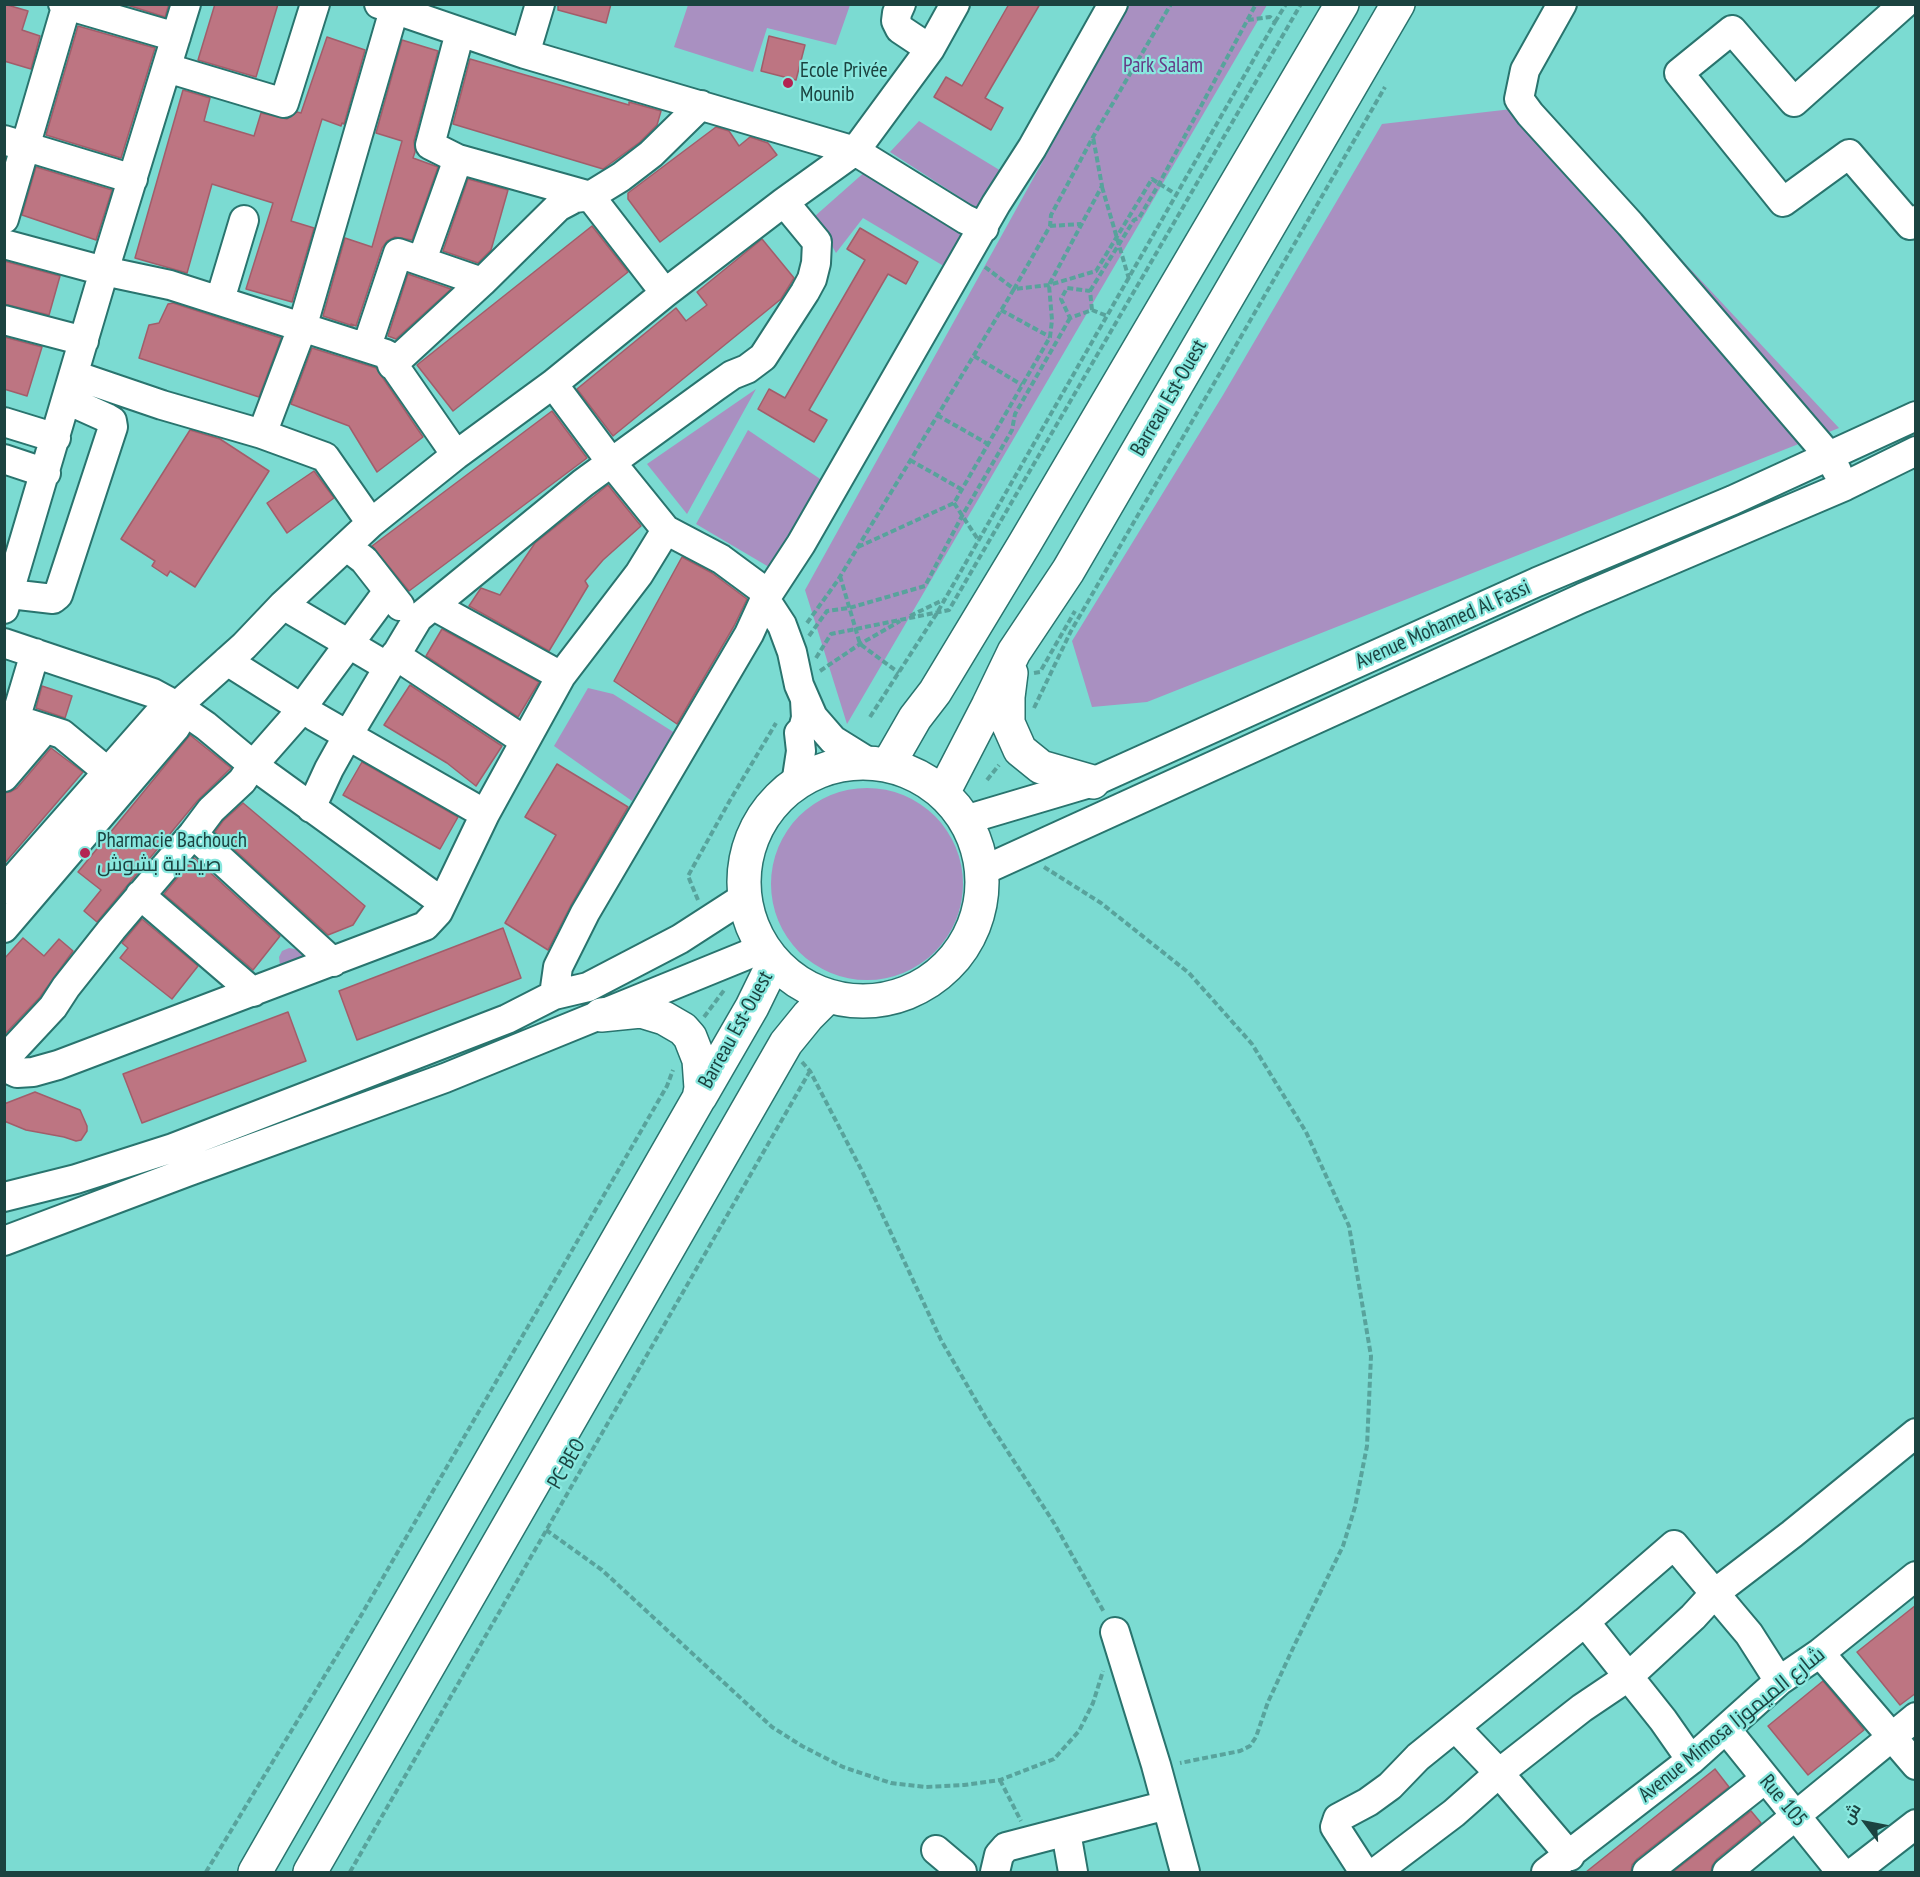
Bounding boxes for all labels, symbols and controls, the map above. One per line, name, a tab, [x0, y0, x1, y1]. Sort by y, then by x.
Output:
park label: Park Salam	[1123, 53, 1203, 79]
place label: Ecole Privée Mounib	[800, 58, 888, 108]
marker: Ecole Privée Mounib	[781, 76, 795, 90]
street label: Barreau Est-Ouest	[1126, 335, 1212, 461]
street label: Avenue Mohamed Al Fassi	[1352, 575, 1534, 675]
place label: Pharmacie Bachouch صيدلية بشوش	[97, 828, 247, 878]
marker: Pharmacie Bachouch صيدلية بشوش	[78, 846, 92, 860]
street label: Barreau Est-Ouest	[693, 967, 779, 1093]
street label: PC BEO	[543, 1434, 591, 1494]
street label: Avenue Mimosa شارع الميموزا	[1634, 1642, 1830, 1808]
street label: Rue 105	[1754, 1770, 1812, 1832]
north arrow	[1836, 1793, 1896, 1853]
text: ش	[1837, 1799, 1865, 1827]

